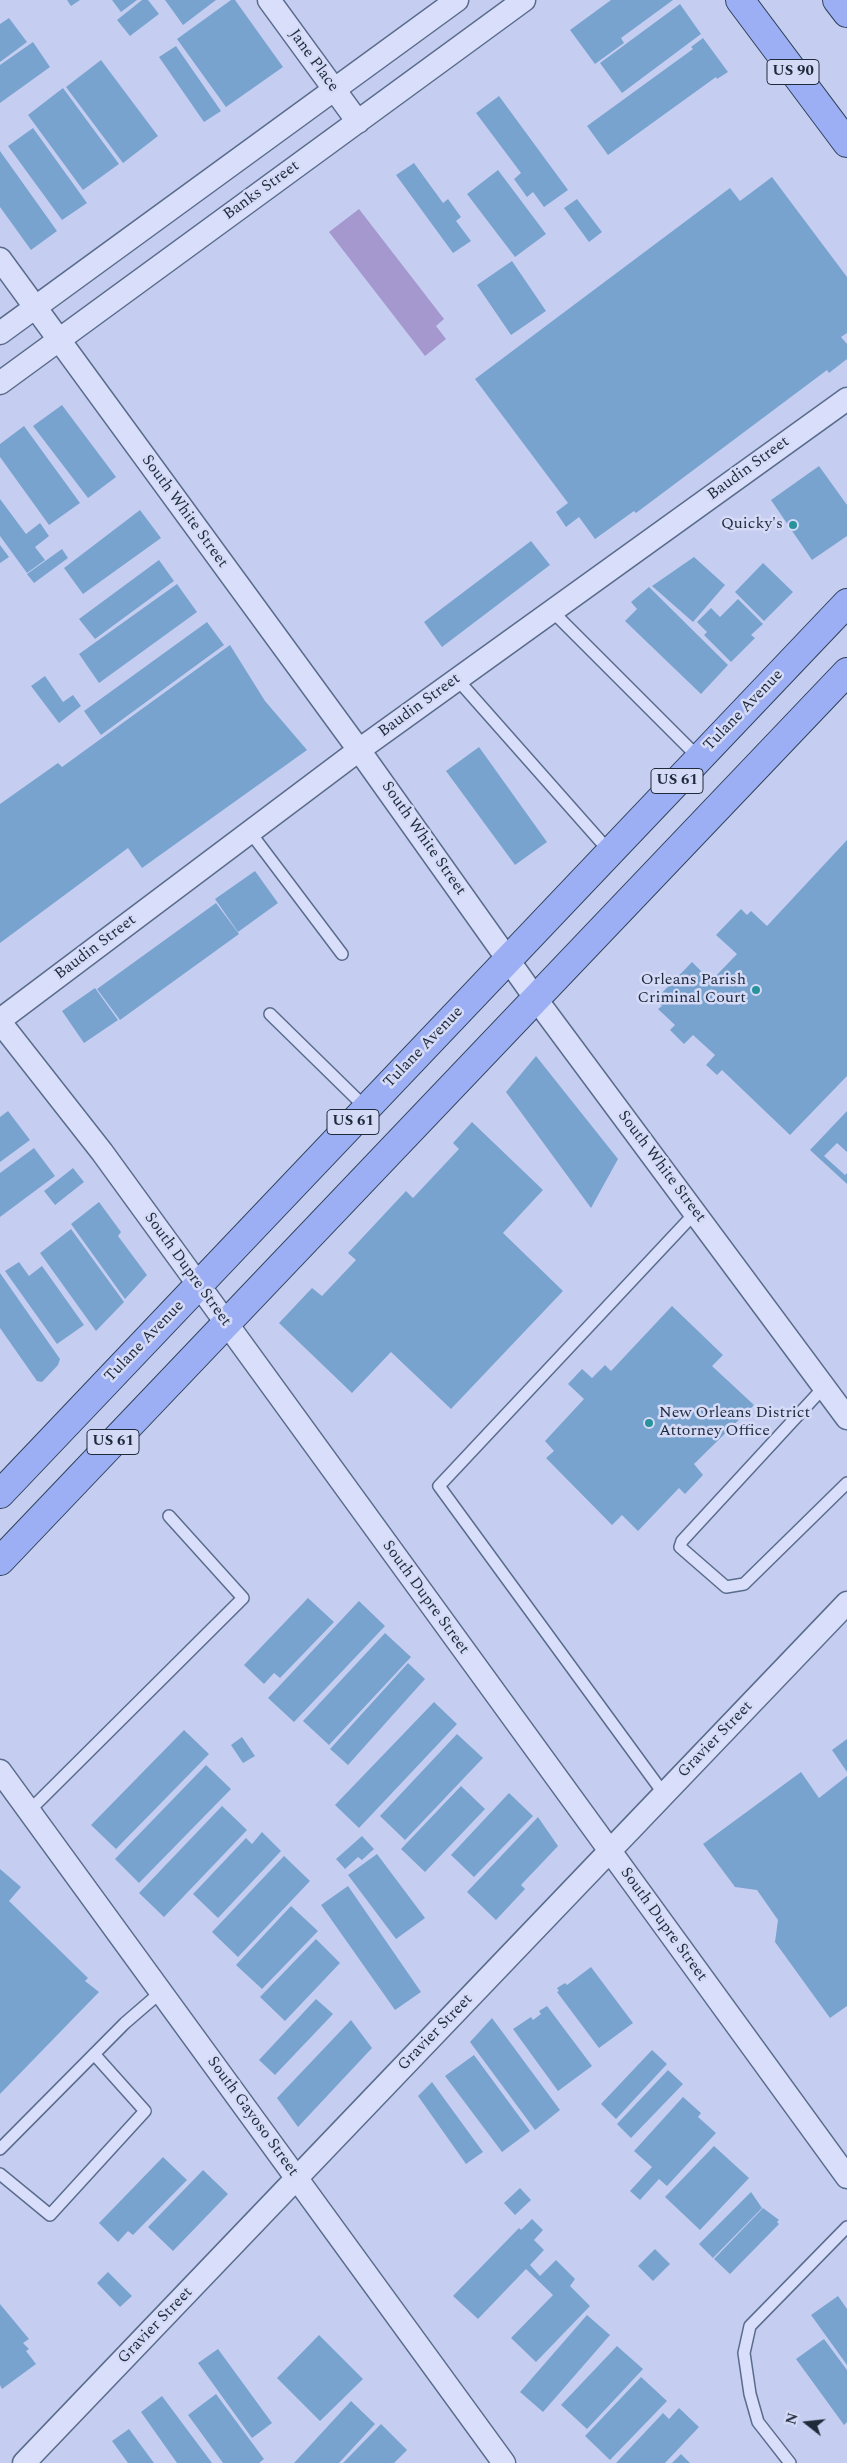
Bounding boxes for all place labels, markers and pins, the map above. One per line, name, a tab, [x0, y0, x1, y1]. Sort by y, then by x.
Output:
place label: Quicky's	[721, 515, 783, 535]
marker: Quicky's	[787, 519, 799, 531]
place label: Orleans Parish Criminal Court	[637, 971, 746, 1009]
marker: Orleans Parish Criminal Court	[750, 984, 762, 996]
place label: New Orleans District Attorney Office	[659, 1404, 810, 1442]
marker: New Orleans District Attorney Office	[643, 1417, 655, 1429]

